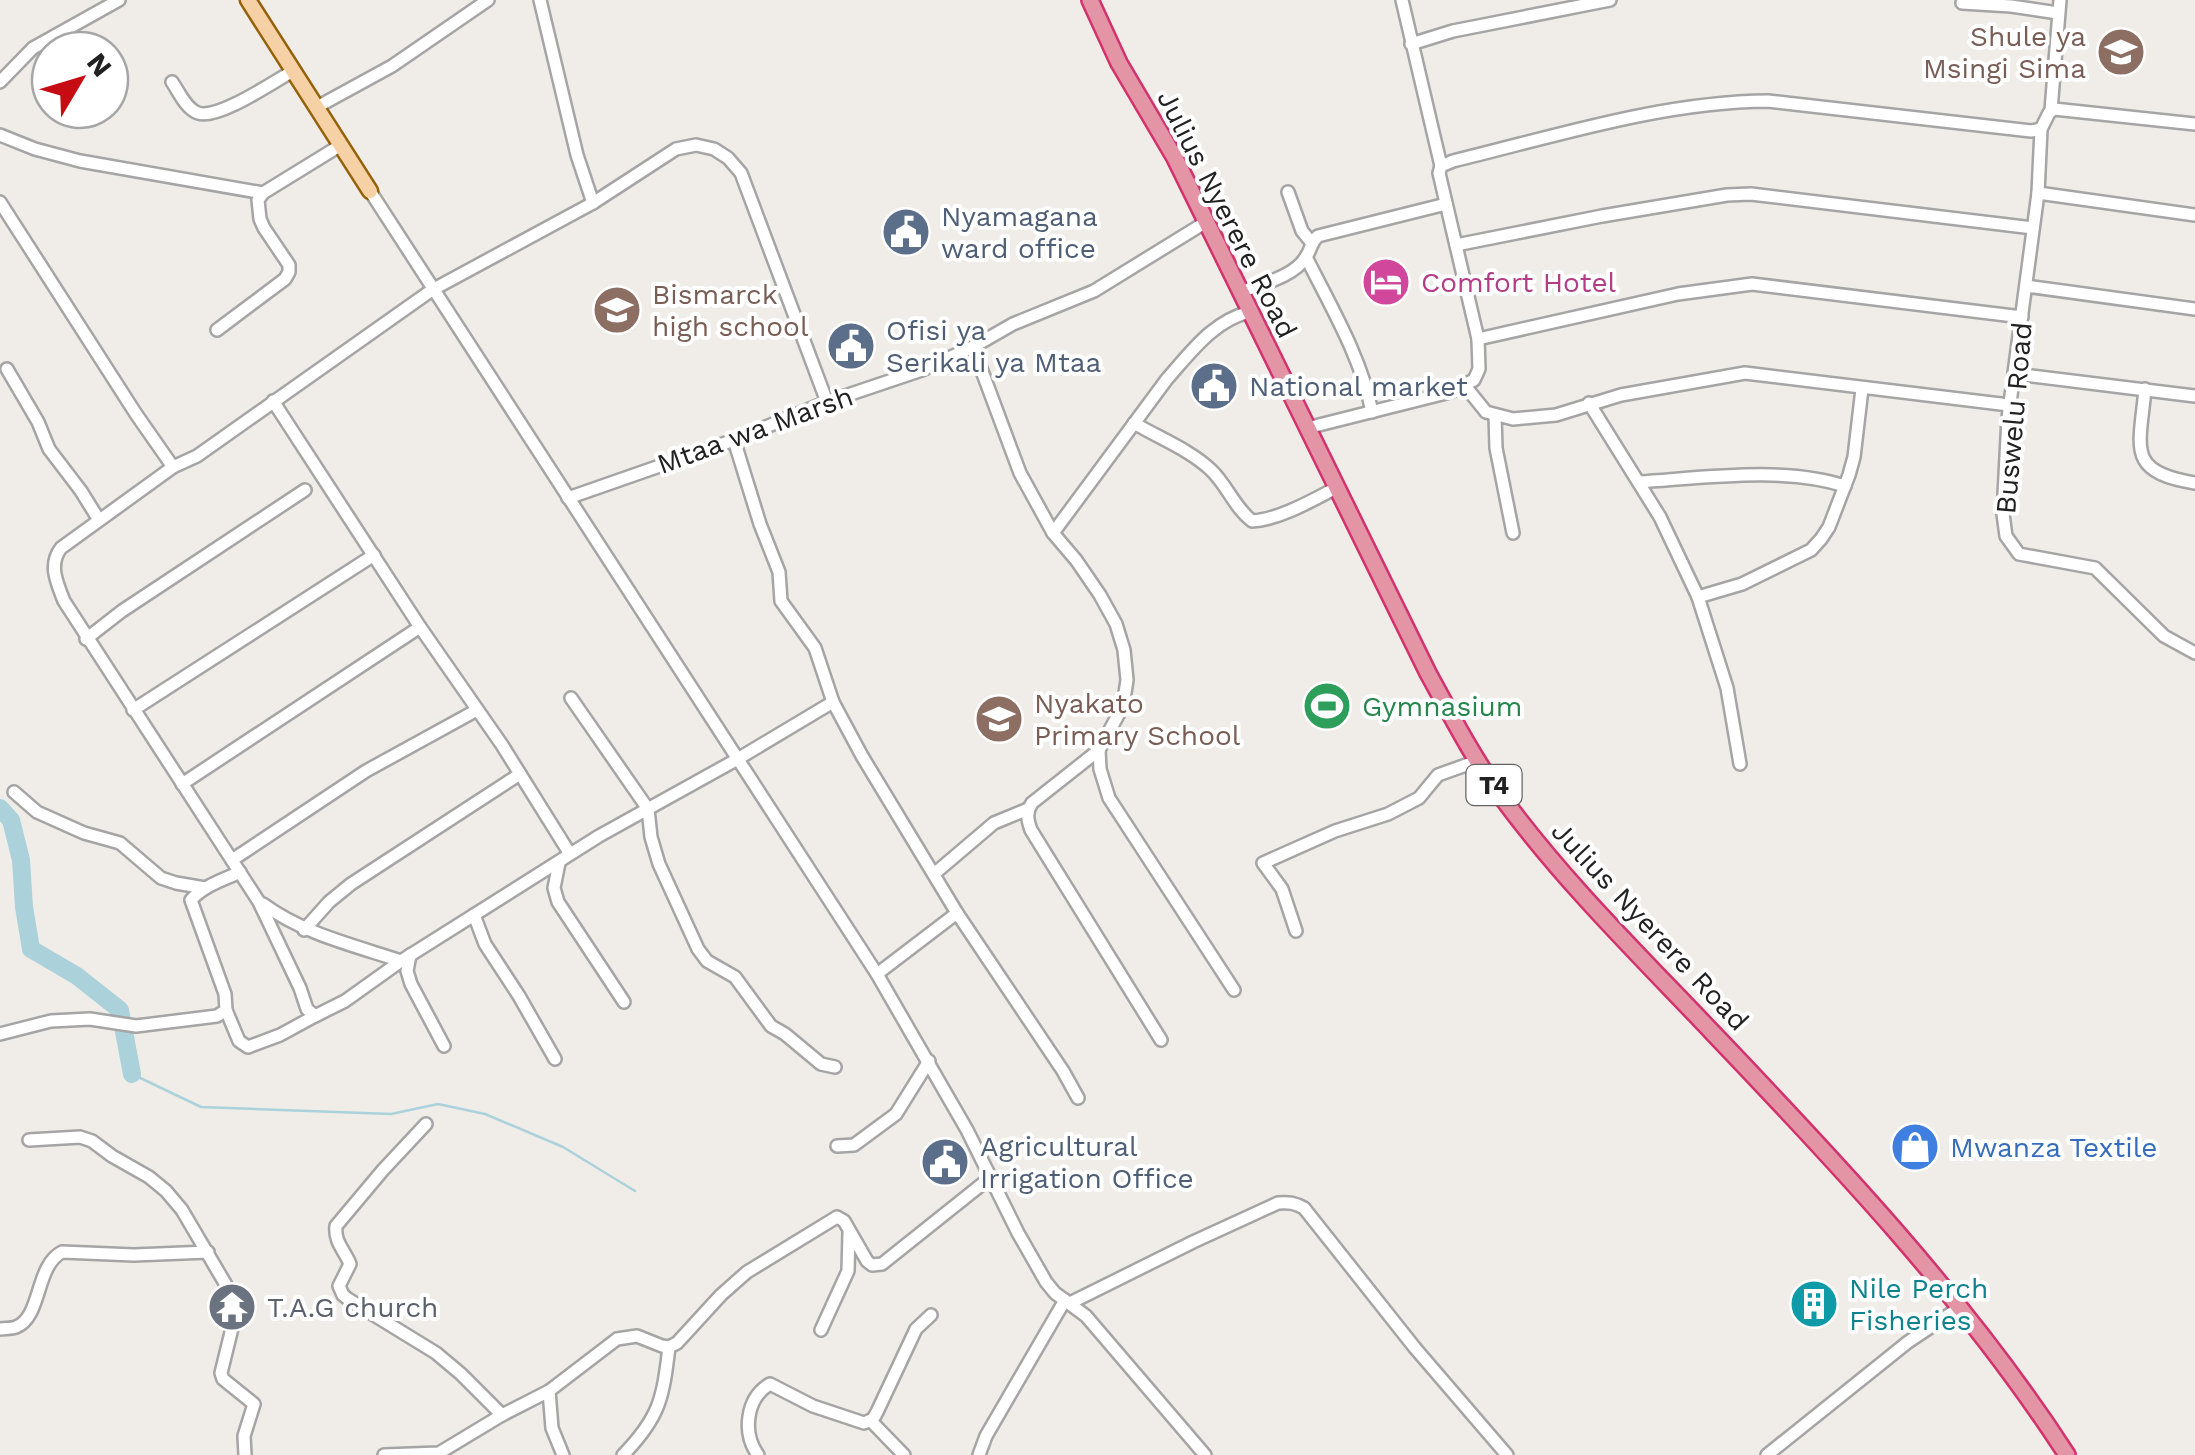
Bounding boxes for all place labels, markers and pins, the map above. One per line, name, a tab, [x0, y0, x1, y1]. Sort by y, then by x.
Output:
place label: Shule ya Msingi Sima	[1923, 20, 2086, 85]
school or university icon: Shule ya Msingi Sima	[2095, 26, 2147, 78]
place label: Nyamagana ward office	[941, 200, 1098, 265]
public building icon: Nyamagana ward office	[880, 206, 932, 258]
hotel icon: Comfort Hotel	[1360, 256, 1412, 308]
place label: Comfort Hotel	[1421, 266, 1617, 299]
place label: Bismarck high school	[652, 278, 809, 343]
school or university icon: Bismarck high school	[591, 284, 643, 336]
place label: Ofisi ya Serikali ya Mtaa	[886, 314, 1102, 379]
public building icon: Ofisi ya Serikali ya Mtaa	[825, 320, 877, 372]
public building icon: National market	[1188, 360, 1240, 412]
place label: National market	[1249, 370, 1468, 403]
sports icon: Gymnasium	[1301, 680, 1353, 732]
place label: Nyakato Primary School	[1034, 687, 1241, 752]
place label: Gymnasium	[1362, 690, 1523, 723]
school or university icon: Nyakato Primary School	[973, 693, 1025, 745]
shop icon: Mwanza Textile	[1889, 1121, 1941, 1173]
place label: Agricultural Irrigation Office	[980, 1130, 1194, 1195]
place label: Mwanza Textile	[1950, 1131, 2157, 1164]
public building icon: Agricultural Irrigation Office	[919, 1136, 971, 1188]
place label: Nile Perch Fisheries	[1849, 1272, 1988, 1337]
building icon: Nile Perch Fisheries	[1788, 1278, 1840, 1330]
temple icon: T.A.G church	[206, 1281, 258, 1333]
place label: T.A.G church	[267, 1291, 438, 1324]

